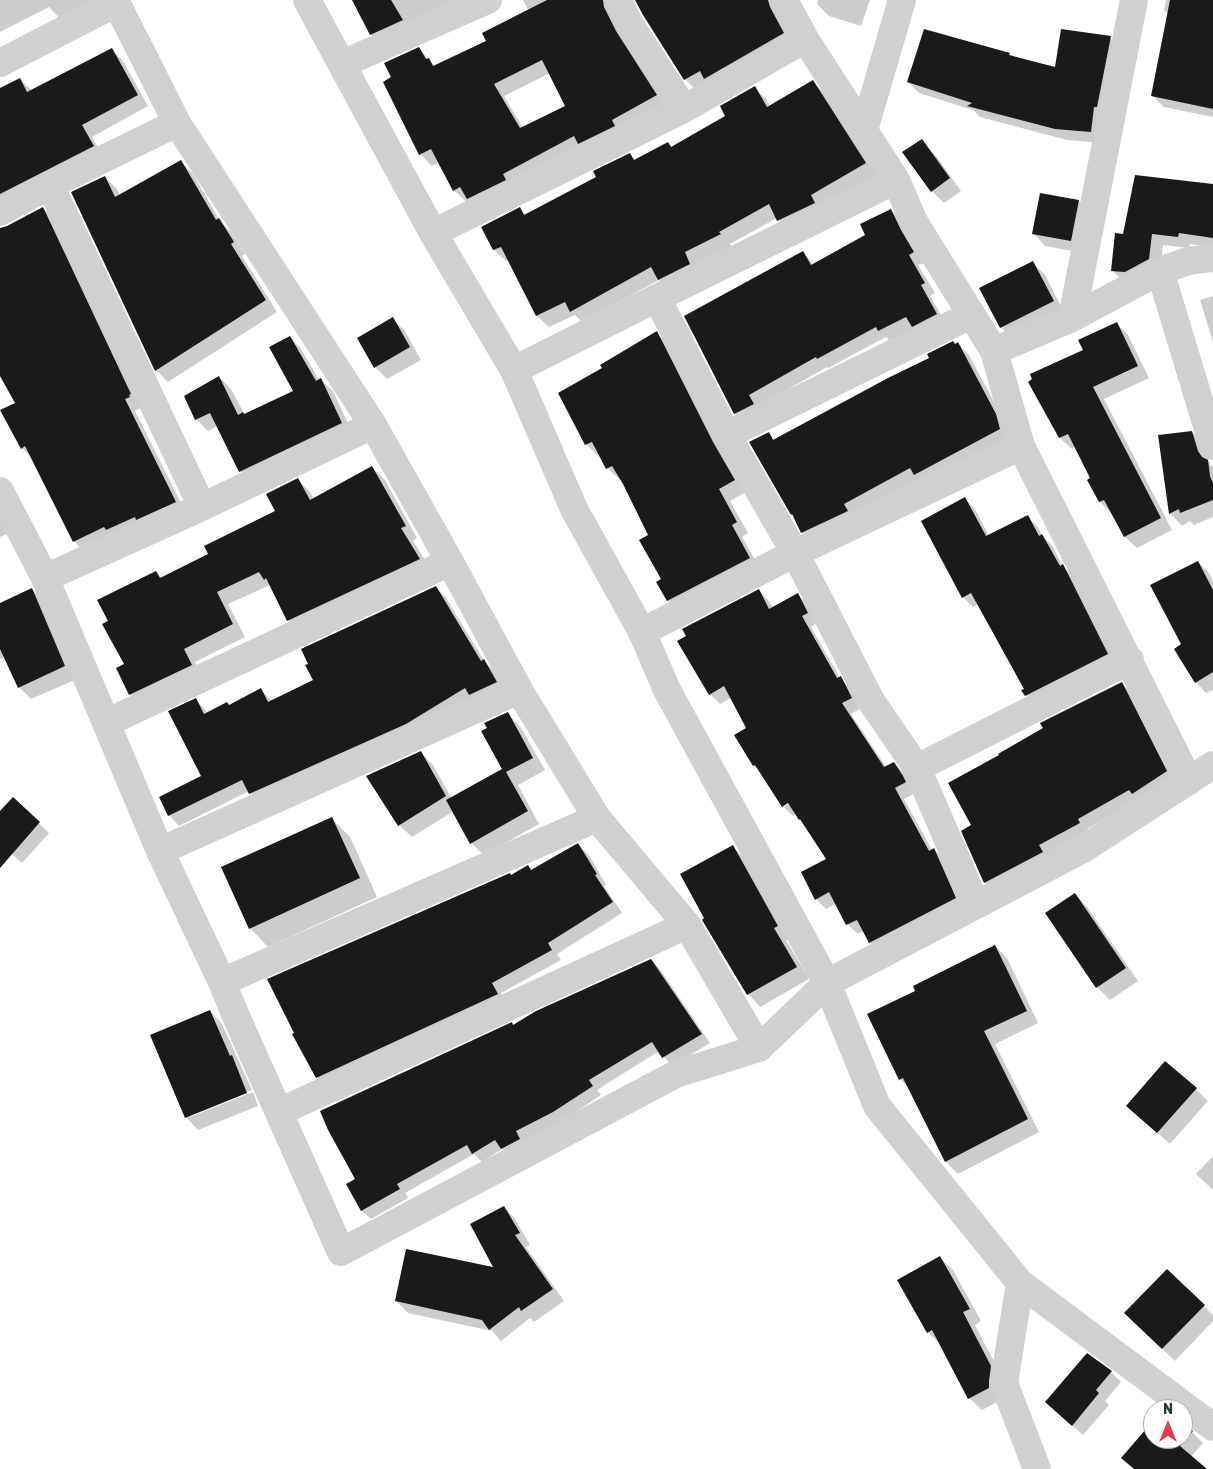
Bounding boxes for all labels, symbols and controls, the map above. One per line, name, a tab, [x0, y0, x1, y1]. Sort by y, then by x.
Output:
north arrow	[1143, 1399, 1193, 1449]
text: N	[1163, 1401, 1173, 1418]

